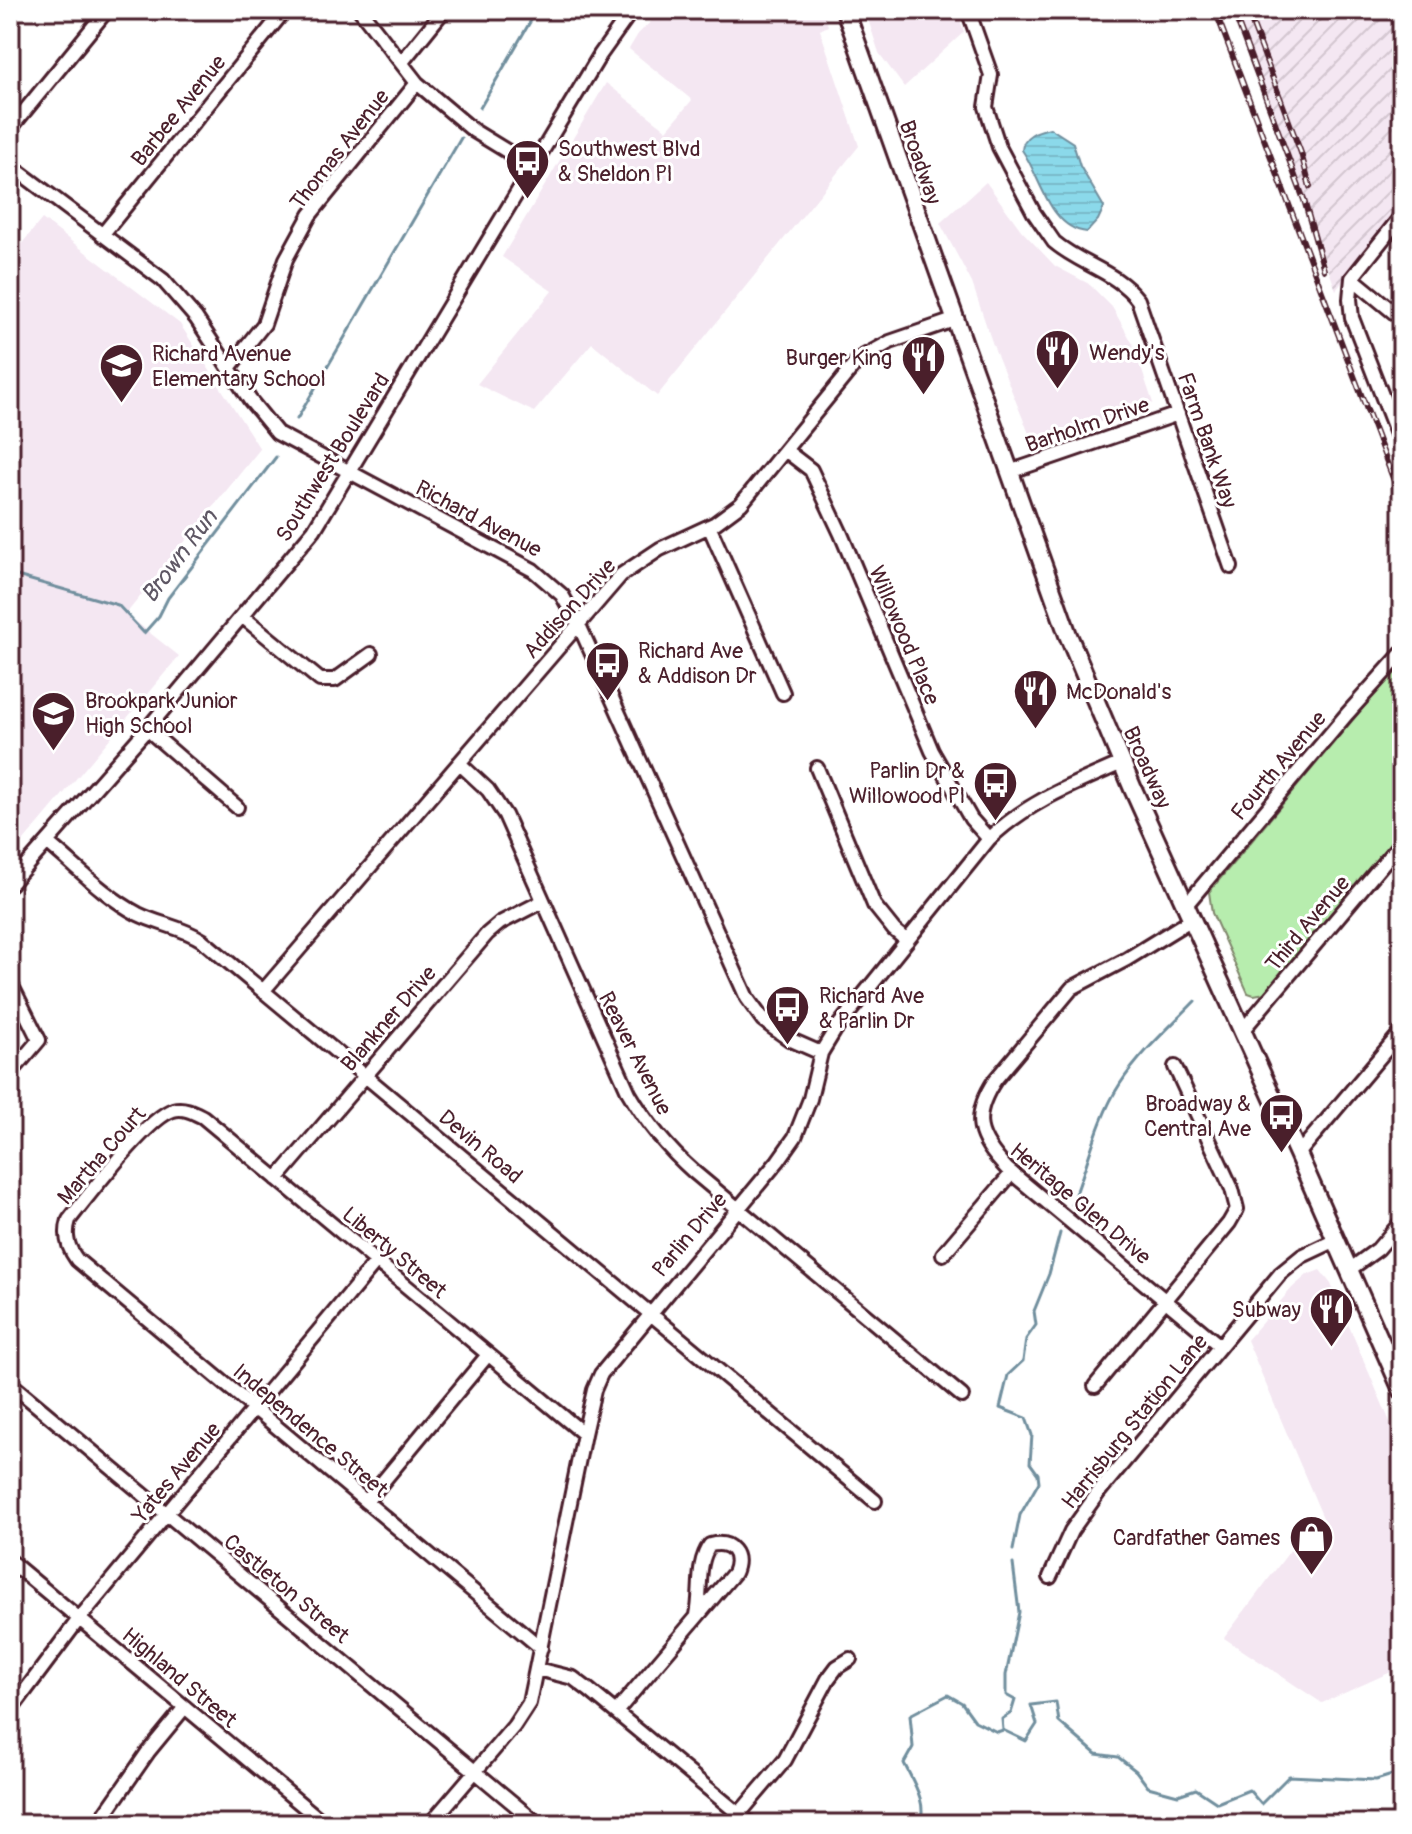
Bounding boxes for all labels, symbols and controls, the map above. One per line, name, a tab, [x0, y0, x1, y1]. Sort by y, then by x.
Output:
street label: Barbee Avenue	[125, 49, 232, 172]
street label: Thomas Avenue	[284, 83, 396, 216]
street label: Broadway	[893, 117, 947, 208]
place label: Southwest Blvd & Sheldon Pl	[558, 135, 700, 188]
bus stop icon: Southwest Blvd & Sheldon Pl	[503, 137, 551, 200]
restaurant icon: Wendy's	[1034, 328, 1082, 391]
restaurant icon: Burger King	[899, 333, 947, 396]
place label: Wendy's	[1089, 339, 1165, 367]
place label: Richard Avenue Elementary School	[152, 340, 326, 393]
school or university icon: Richard Avenue Elementary School	[97, 342, 145, 405]
place label: Burger King	[786, 344, 892, 372]
street label: Southwest Boulevard	[270, 368, 396, 547]
street label: Farm Bank Way	[1171, 369, 1243, 512]
street label: Barholm Drive	[1022, 391, 1153, 459]
street label: Richard Avenue	[411, 474, 547, 564]
water label: Brown Run	[135, 503, 225, 609]
street label: Addison Drive	[517, 553, 622, 665]
street label: Willowood Place	[862, 562, 946, 709]
place label: Richard Ave & Addison Dr	[638, 637, 757, 690]
bus stop icon: Richard Ave & Addison Dr	[583, 639, 631, 702]
restaurant icon: McDonald's	[1011, 667, 1059, 730]
place label: McDonald's	[1066, 678, 1171, 706]
place label: Brookpark Junior High School	[85, 687, 238, 740]
school or university icon: Brookpark Junior High School	[30, 689, 78, 752]
street label: Fourth Avenue	[1225, 705, 1333, 826]
street label: Broadway	[1117, 722, 1178, 813]
place label: Parlin Dr & Willowood Pl	[849, 757, 965, 810]
bus stop icon: Parlin Dr & Willowood Pl	[972, 759, 1020, 822]
street label: Third Avenue	[1259, 870, 1356, 978]
street label: Blankner Drive	[335, 960, 443, 1078]
place label: Richard Ave & Parlin Dr	[819, 982, 924, 1035]
bus stop icon: Richard Ave & Parlin Dr	[764, 984, 812, 1047]
street label: Reaver Avenue	[592, 987, 678, 1120]
place label: Broadway & Central Ave	[1144, 1090, 1251, 1143]
bus stop icon: Broadway & Central Ave	[1258, 1092, 1306, 1155]
street label: Martha Court	[51, 1101, 152, 1211]
street label: Devin Road	[433, 1104, 528, 1190]
street label: Heritage Glen Drive	[1004, 1137, 1157, 1271]
street label: Parlin Drive	[646, 1186, 734, 1283]
street label: Liberty Street	[336, 1201, 453, 1305]
restaurant icon: Subway	[1308, 1285, 1356, 1348]
place label: Subway	[1232, 1296, 1301, 1324]
street label: Harrisburg Station Lane	[1056, 1328, 1214, 1515]
street label: Independence Street	[227, 1358, 394, 1504]
street label: Yates Avenue	[126, 1416, 227, 1530]
shop icon: Cardfather Games	[1287, 1513, 1335, 1576]
place label: Cardfather Games	[1113, 1524, 1280, 1552]
street label: Castleton Street	[218, 1528, 355, 1650]
street label: Highland Street	[116, 1621, 243, 1734]

